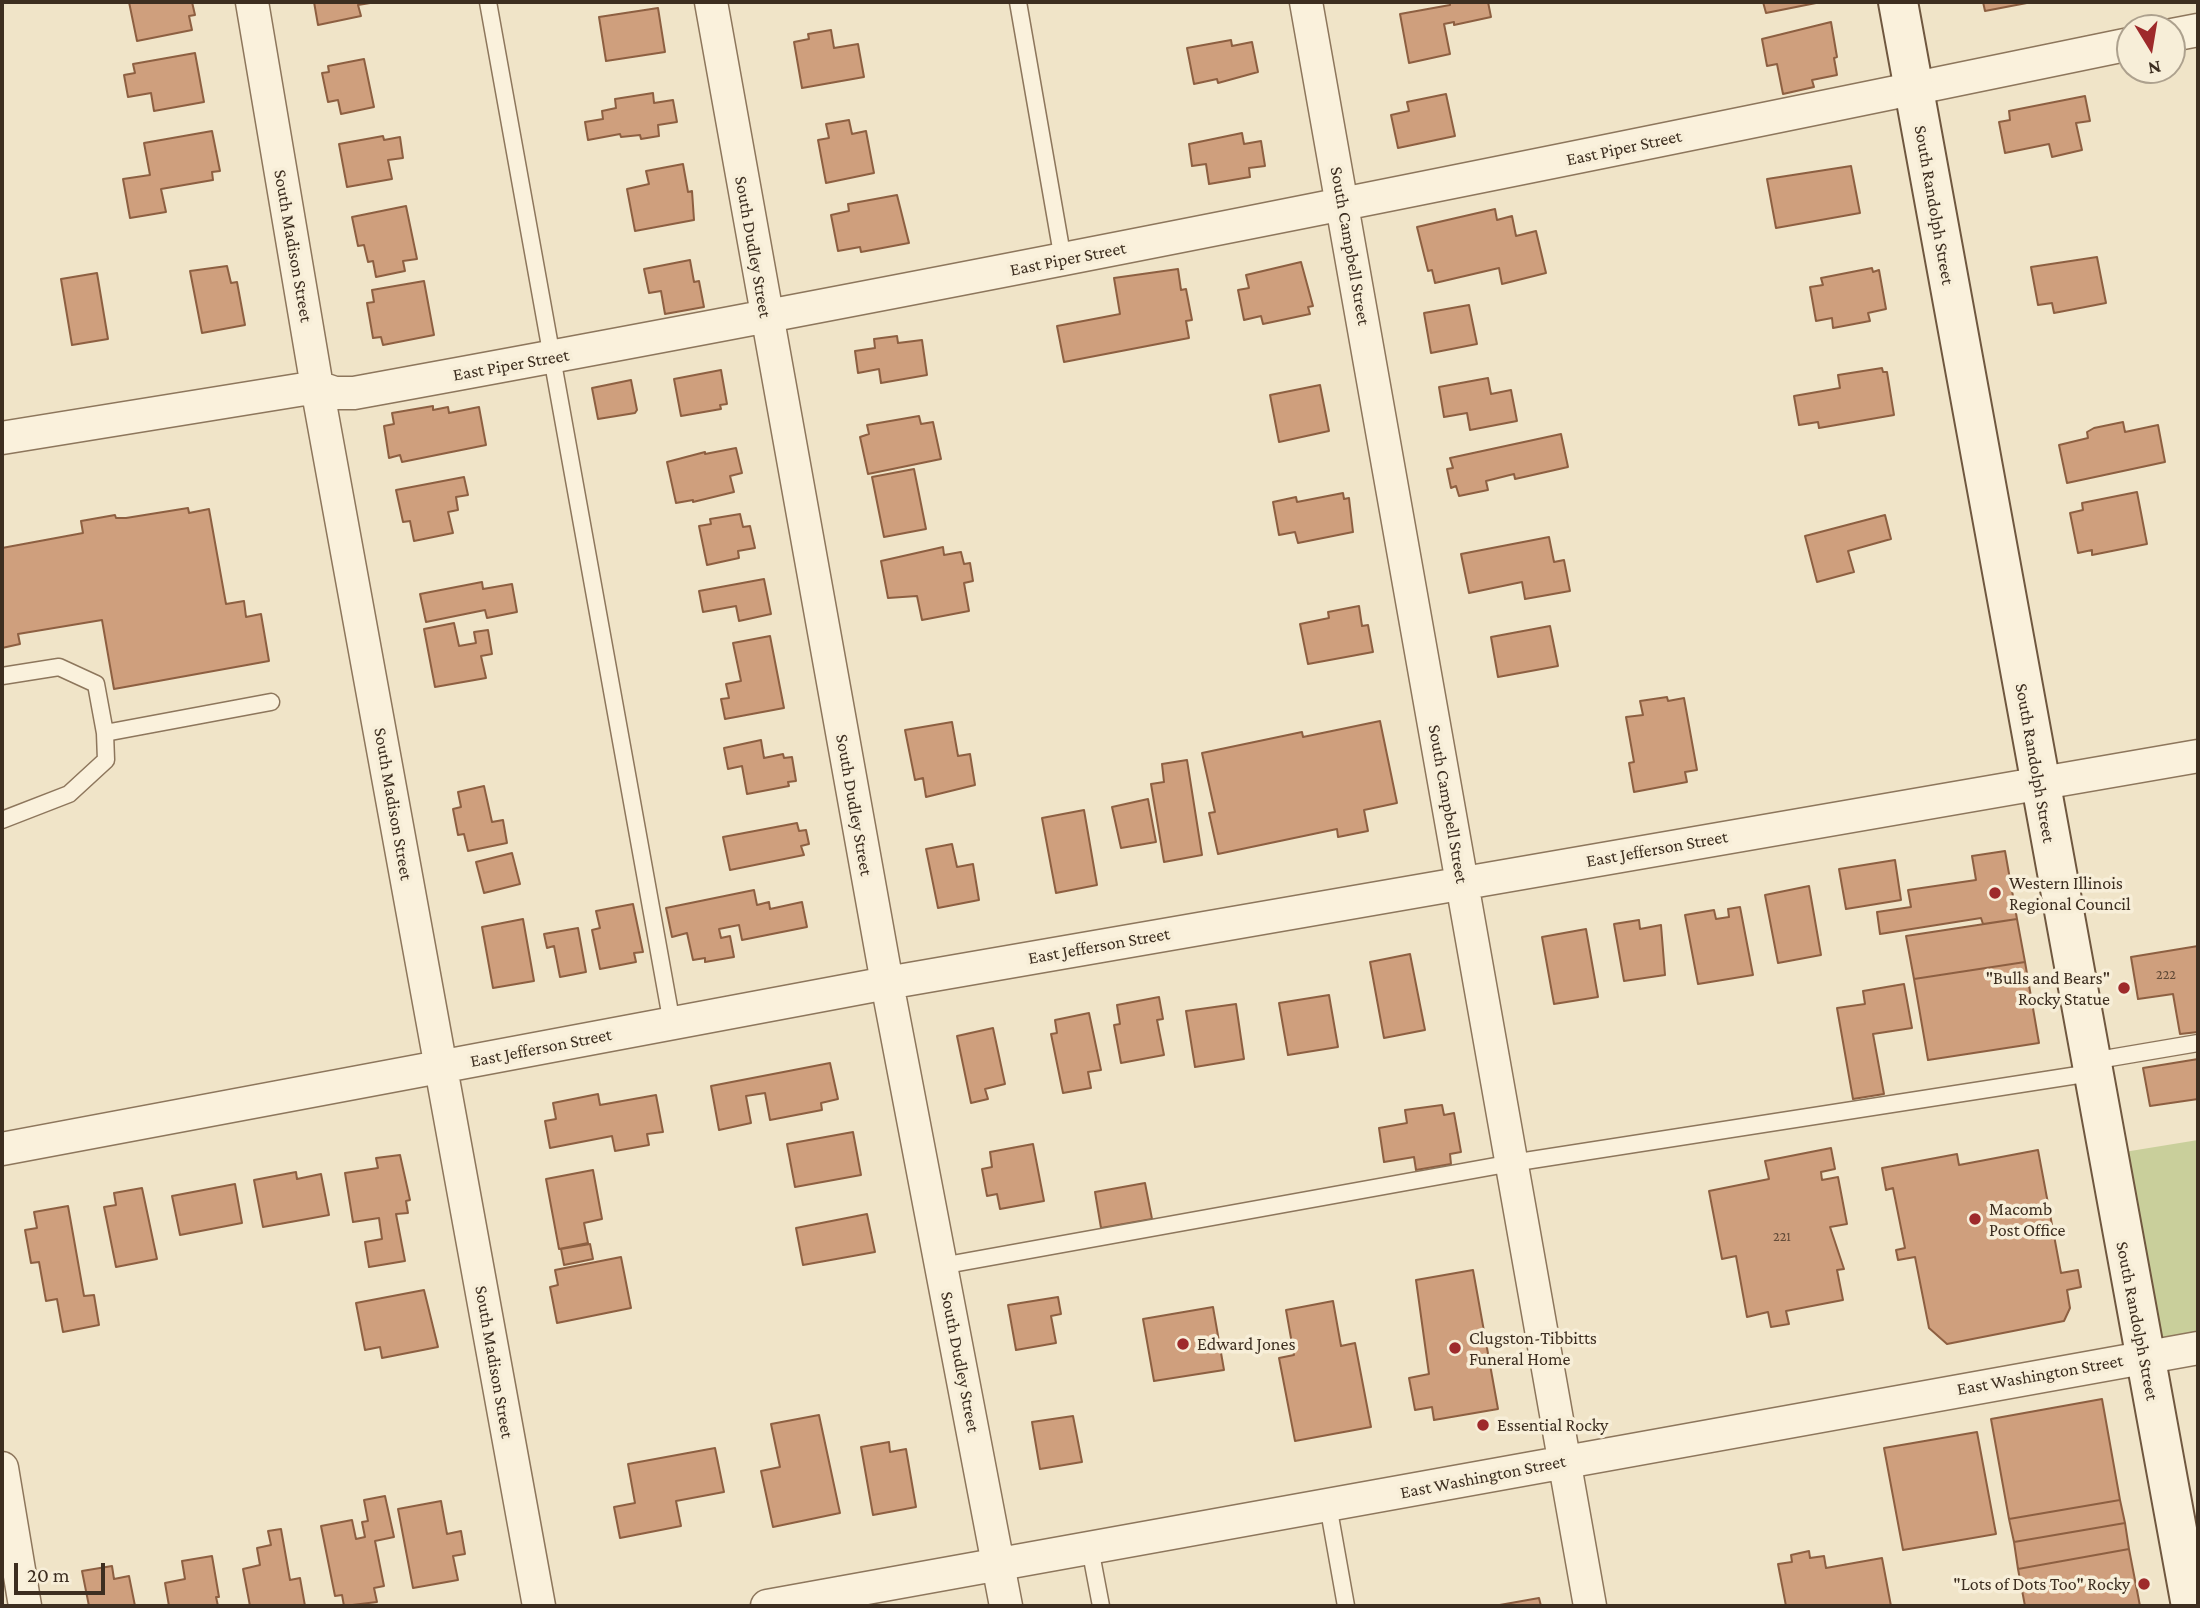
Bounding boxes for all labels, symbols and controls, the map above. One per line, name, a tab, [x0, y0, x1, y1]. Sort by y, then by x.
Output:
north arrow	[2116, 14, 2186, 84]
text: N	[2146, 57, 2163, 80]
street label: South Randolph Street	[1909, 124, 1959, 286]
street label: East Piper Street	[1564, 125, 1684, 171]
street label: South Campbell Street	[1325, 165, 1375, 327]
street label: South Madison Street	[269, 168, 317, 324]
street label: South Dudley Street	[730, 175, 776, 319]
street label: East Piper Street	[1008, 237, 1128, 281]
street label: East Piper Street	[451, 344, 571, 386]
street label: South Randolph Street	[2010, 682, 2060, 844]
street label: South Campbell Street	[1423, 723, 1473, 885]
street label: South Madison Street	[369, 726, 417, 882]
street label: South Dudley Street	[831, 733, 877, 877]
street label: East Jefferson Street	[1584, 826, 1730, 872]
place label: Western Illinois Regional Council	[2009, 872, 2131, 914]
marker: Western Illinois Regional Council	[1987, 885, 2003, 901]
street label: East Jefferson Street	[1026, 923, 1172, 969]
place label: "Bulls and Bears" Rocky Statue	[1986, 967, 2110, 1010]
house number: 222	[2156, 967, 2176, 983]
marker: "Bulls and Bears" Rocky Statue	[2116, 980, 2132, 996]
street label: East Jefferson Street	[468, 1024, 614, 1072]
place label: Macomb Post Office	[1989, 1198, 2065, 1240]
marker: Macomb Post Office	[1967, 1211, 1983, 1227]
house number: 221	[1773, 1229, 1791, 1245]
street label: South Randolph Street	[2111, 1240, 2163, 1402]
street label: South Madison Street	[470, 1284, 518, 1440]
street label: South Dudley Street	[936, 1290, 984, 1434]
place label: Clugston-Tibbitts Funeral Home	[1469, 1327, 1597, 1370]
place label: Edward Jones	[1197, 1333, 1295, 1355]
marker: Edward Jones	[1175, 1336, 1191, 1352]
marker: Clugston-Tibbitts Funeral Home	[1447, 1340, 1463, 1356]
street label: East Washington Street	[1955, 1350, 2125, 1400]
place label: Essential Rocky	[1497, 1414, 1608, 1436]
marker: Essential Rocky	[1475, 1417, 1491, 1433]
street label: East Washington Street	[1398, 1450, 1568, 1504]
scale bar	[18, 1548, 108, 1592]
text: 20 m	[27, 1563, 70, 1587]
place label: "Lots of Dots Too" Rocky	[1953, 1573, 2130, 1595]
marker: "Lots of Dots Too" Rocky	[2136, 1576, 2152, 1592]

